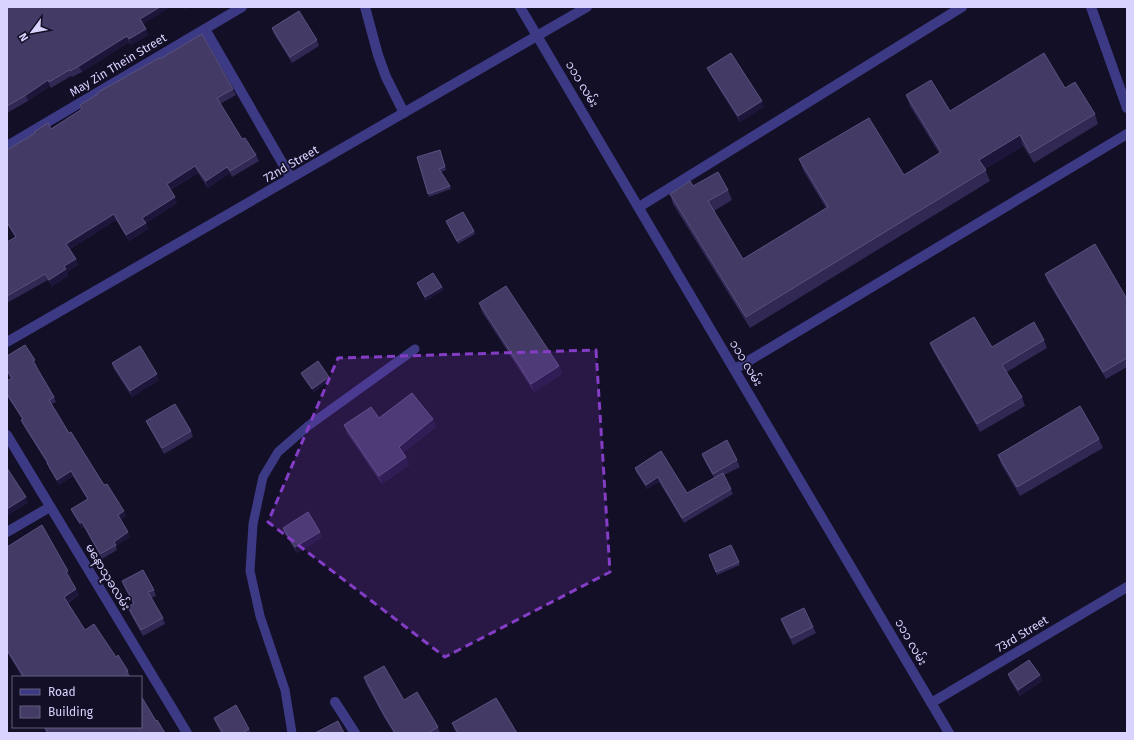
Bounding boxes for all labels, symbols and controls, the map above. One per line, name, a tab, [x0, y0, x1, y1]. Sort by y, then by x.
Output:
north arrow	[12, 12, 52, 52]
text: N	[16, 30, 31, 44]
street label: May Zin Thein Street	[67, 30, 170, 99]
street label: ၁၁၁ လမ်း	[563, 57, 603, 110]
street label: 72nd Street	[261, 142, 322, 185]
street label: ၁၁၁ လမ်း	[727, 336, 767, 389]
street label: မနောသုခလမ်း	[80, 540, 135, 614]
street label: 73rd Street	[993, 613, 1051, 655]
street label: ၁၁၁ လမ်း	[892, 615, 932, 668]
legend	[12, 676, 142, 728]
text: Road	[48, 685, 76, 699]
text: Building	[48, 705, 94, 719]

